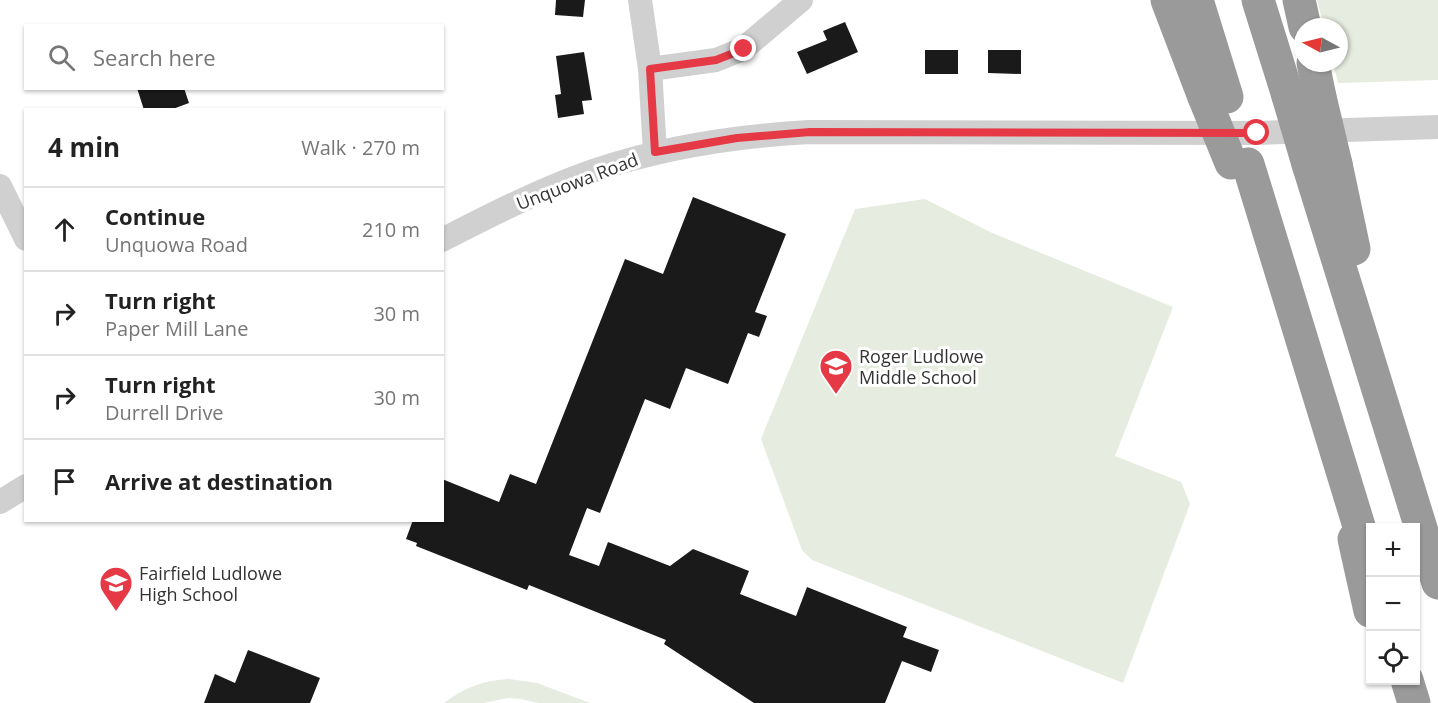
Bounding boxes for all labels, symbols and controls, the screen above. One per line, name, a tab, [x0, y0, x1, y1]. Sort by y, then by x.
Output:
north arrow	[1294, 18, 1348, 72]
search box	[24, 24, 444, 90]
route end	[730, 35, 756, 61]
icon: search	[45, 41, 78, 74]
text: Search here	[93, 42, 216, 72]
route start	[1243, 119, 1269, 145]
text: 4 min	[48, 129, 120, 165]
text: Walk · 270 m	[301, 134, 420, 161]
street label: Unquowa Road	[513, 147, 641, 215]
text: Continue	[105, 201, 205, 231]
icon: ahead	[48, 213, 81, 246]
text: 210 m	[362, 216, 420, 243]
text: Unquowa Road	[105, 231, 248, 258]
text: Turn right	[105, 285, 216, 315]
icon: right	[48, 297, 81, 330]
text: 30 m	[373, 300, 420, 327]
text: Paper Mill Lane	[105, 315, 248, 342]
place label: Roger Ludlowe Middle School	[859, 344, 984, 389]
school or university icon: Roger Ludlowe Middle School	[818, 348, 854, 395]
text: Turn right	[105, 369, 216, 399]
icon: right	[48, 381, 81, 414]
text: 30 m	[373, 384, 420, 411]
text: Durrell Drive	[105, 399, 224, 426]
icon: arrive	[48, 465, 81, 498]
text: Arrive at destination	[105, 466, 333, 496]
map controls	[1366, 523, 1420, 685]
button: +	[1366, 523, 1420, 577]
place label: Fairfield Ludlowe High School	[139, 561, 282, 606]
school or university icon: Fairfield Ludlowe High School	[98, 565, 134, 612]
button: −	[1366, 577, 1420, 631]
button: locate	[1366, 631, 1420, 685]

